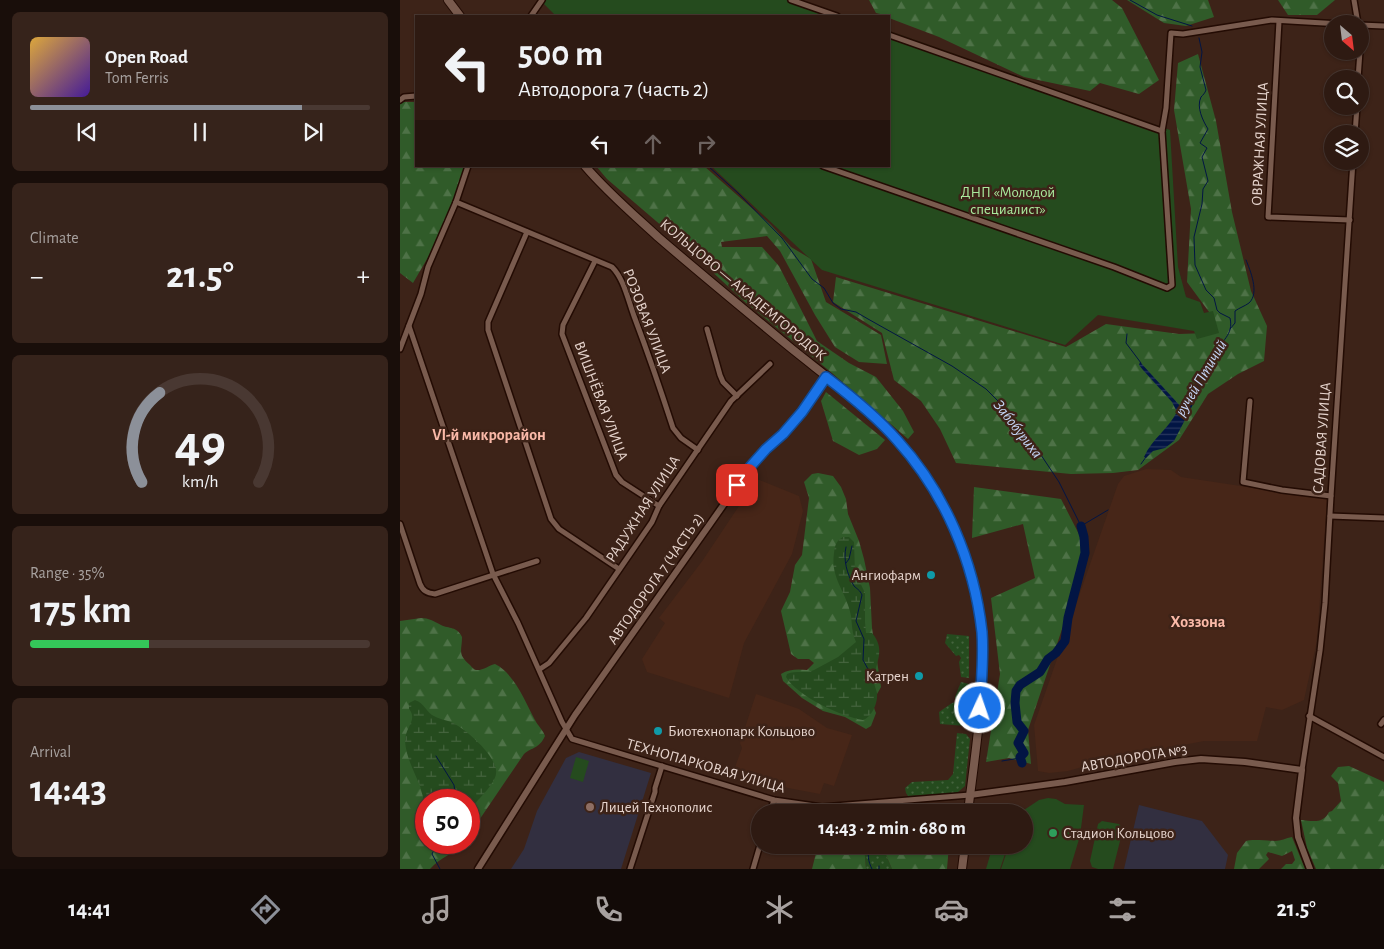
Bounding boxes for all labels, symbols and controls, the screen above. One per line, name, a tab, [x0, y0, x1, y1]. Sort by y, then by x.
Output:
north arrow	[1324, 15, 1369, 60]
map controls	[1324, 15, 1369, 170]
icon: left	[435, 35, 500, 100]
text: 500 m	[518, 37, 603, 72]
text: Open Road	[105, 48, 188, 67]
text: Tom Ferris	[105, 70, 169, 86]
button: search	[1324, 70, 1369, 115]
text: Автодорога 7 (часть 2)	[518, 78, 710, 100]
street label: ОВРАЖНАЯ УЛИЦА	[1249, 82, 1271, 206]
icon: previous	[73, 118, 101, 146]
icon: pause	[186, 118, 214, 146]
icon: next	[299, 118, 327, 146]
button: layers	[1324, 125, 1369, 170]
icon: left	[586, 130, 614, 158]
icon: ahead	[639, 130, 667, 158]
icon: right	[692, 130, 720, 158]
park label: ДНП «Молодой специалист»	[961, 185, 1055, 217]
street label: КОЛЬЦОВО — АКАДЕМГОРОДОК	[657, 216, 829, 364]
text: Climate	[30, 230, 79, 246]
text: 21.5°	[166, 257, 234, 295]
text: −	[30, 263, 43, 291]
text: +	[357, 263, 370, 291]
street label: РОЗОВАЯ УЛИЦА	[620, 267, 674, 376]
water label: ручей Птичий	[1172, 337, 1231, 419]
street label: ВИШНЁВАЯ УЛИЦА	[571, 339, 632, 463]
street label: САДОВАЯ УЛИЦА	[1311, 382, 1333, 494]
water label: Забобуриха	[990, 397, 1046, 462]
text: 49	[174, 419, 226, 471]
district label: VI-й микрорайон	[432, 427, 546, 443]
street label: РАДУЖНАЯ УЛИЦА	[603, 453, 683, 565]
pin	[716, 464, 758, 506]
icon: arrive	[723, 471, 751, 499]
text: km/h	[182, 473, 218, 491]
street label: АВТОДОРОГА 7 (ЧАСТЬ 2)	[605, 511, 707, 647]
text: Range · 35%	[30, 565, 105, 581]
place label: Ангиофарм	[851, 568, 921, 583]
marker: Ангиофарм	[925, 569, 937, 581]
text: 175 km	[30, 592, 132, 630]
district label: Хоззона	[1171, 614, 1226, 630]
place label: Катрен	[866, 669, 909, 684]
marker: Катрен	[913, 670, 925, 682]
position arrow	[953, 681, 1005, 733]
place label: Биотехнопарк Кольцово	[668, 724, 815, 739]
marker: Биотехнопарк Кольцово	[652, 725, 664, 737]
street label: ТЕХНОПАРКОВАЯ УЛИЦА	[625, 736, 787, 796]
street label: АВТОДОРОГА №3	[1080, 741, 1188, 775]
text: Arrival	[30, 744, 71, 760]
text: 14:43	[30, 771, 107, 809]
speed limit sign: 50	[415, 789, 480, 854]
place label: Лицей Технополис	[600, 800, 713, 815]
marker: Лицей Технополис	[584, 801, 596, 813]
text: 14:43 · 2 min · 680 m	[818, 819, 966, 838]
place label: Стадион Кольцово	[1063, 826, 1174, 841]
marker: Стадион Кольцово	[1047, 827, 1059, 839]
icon: directions	[248, 892, 283, 927]
icon: music	[419, 892, 454, 927]
icon: phone	[591, 892, 626, 927]
icon: climate	[762, 892, 797, 927]
icon: car	[934, 892, 969, 927]
icon: filters	[1105, 892, 1140, 927]
text: 14:41	[68, 898, 111, 920]
text: 21.5°	[1276, 898, 1316, 920]

